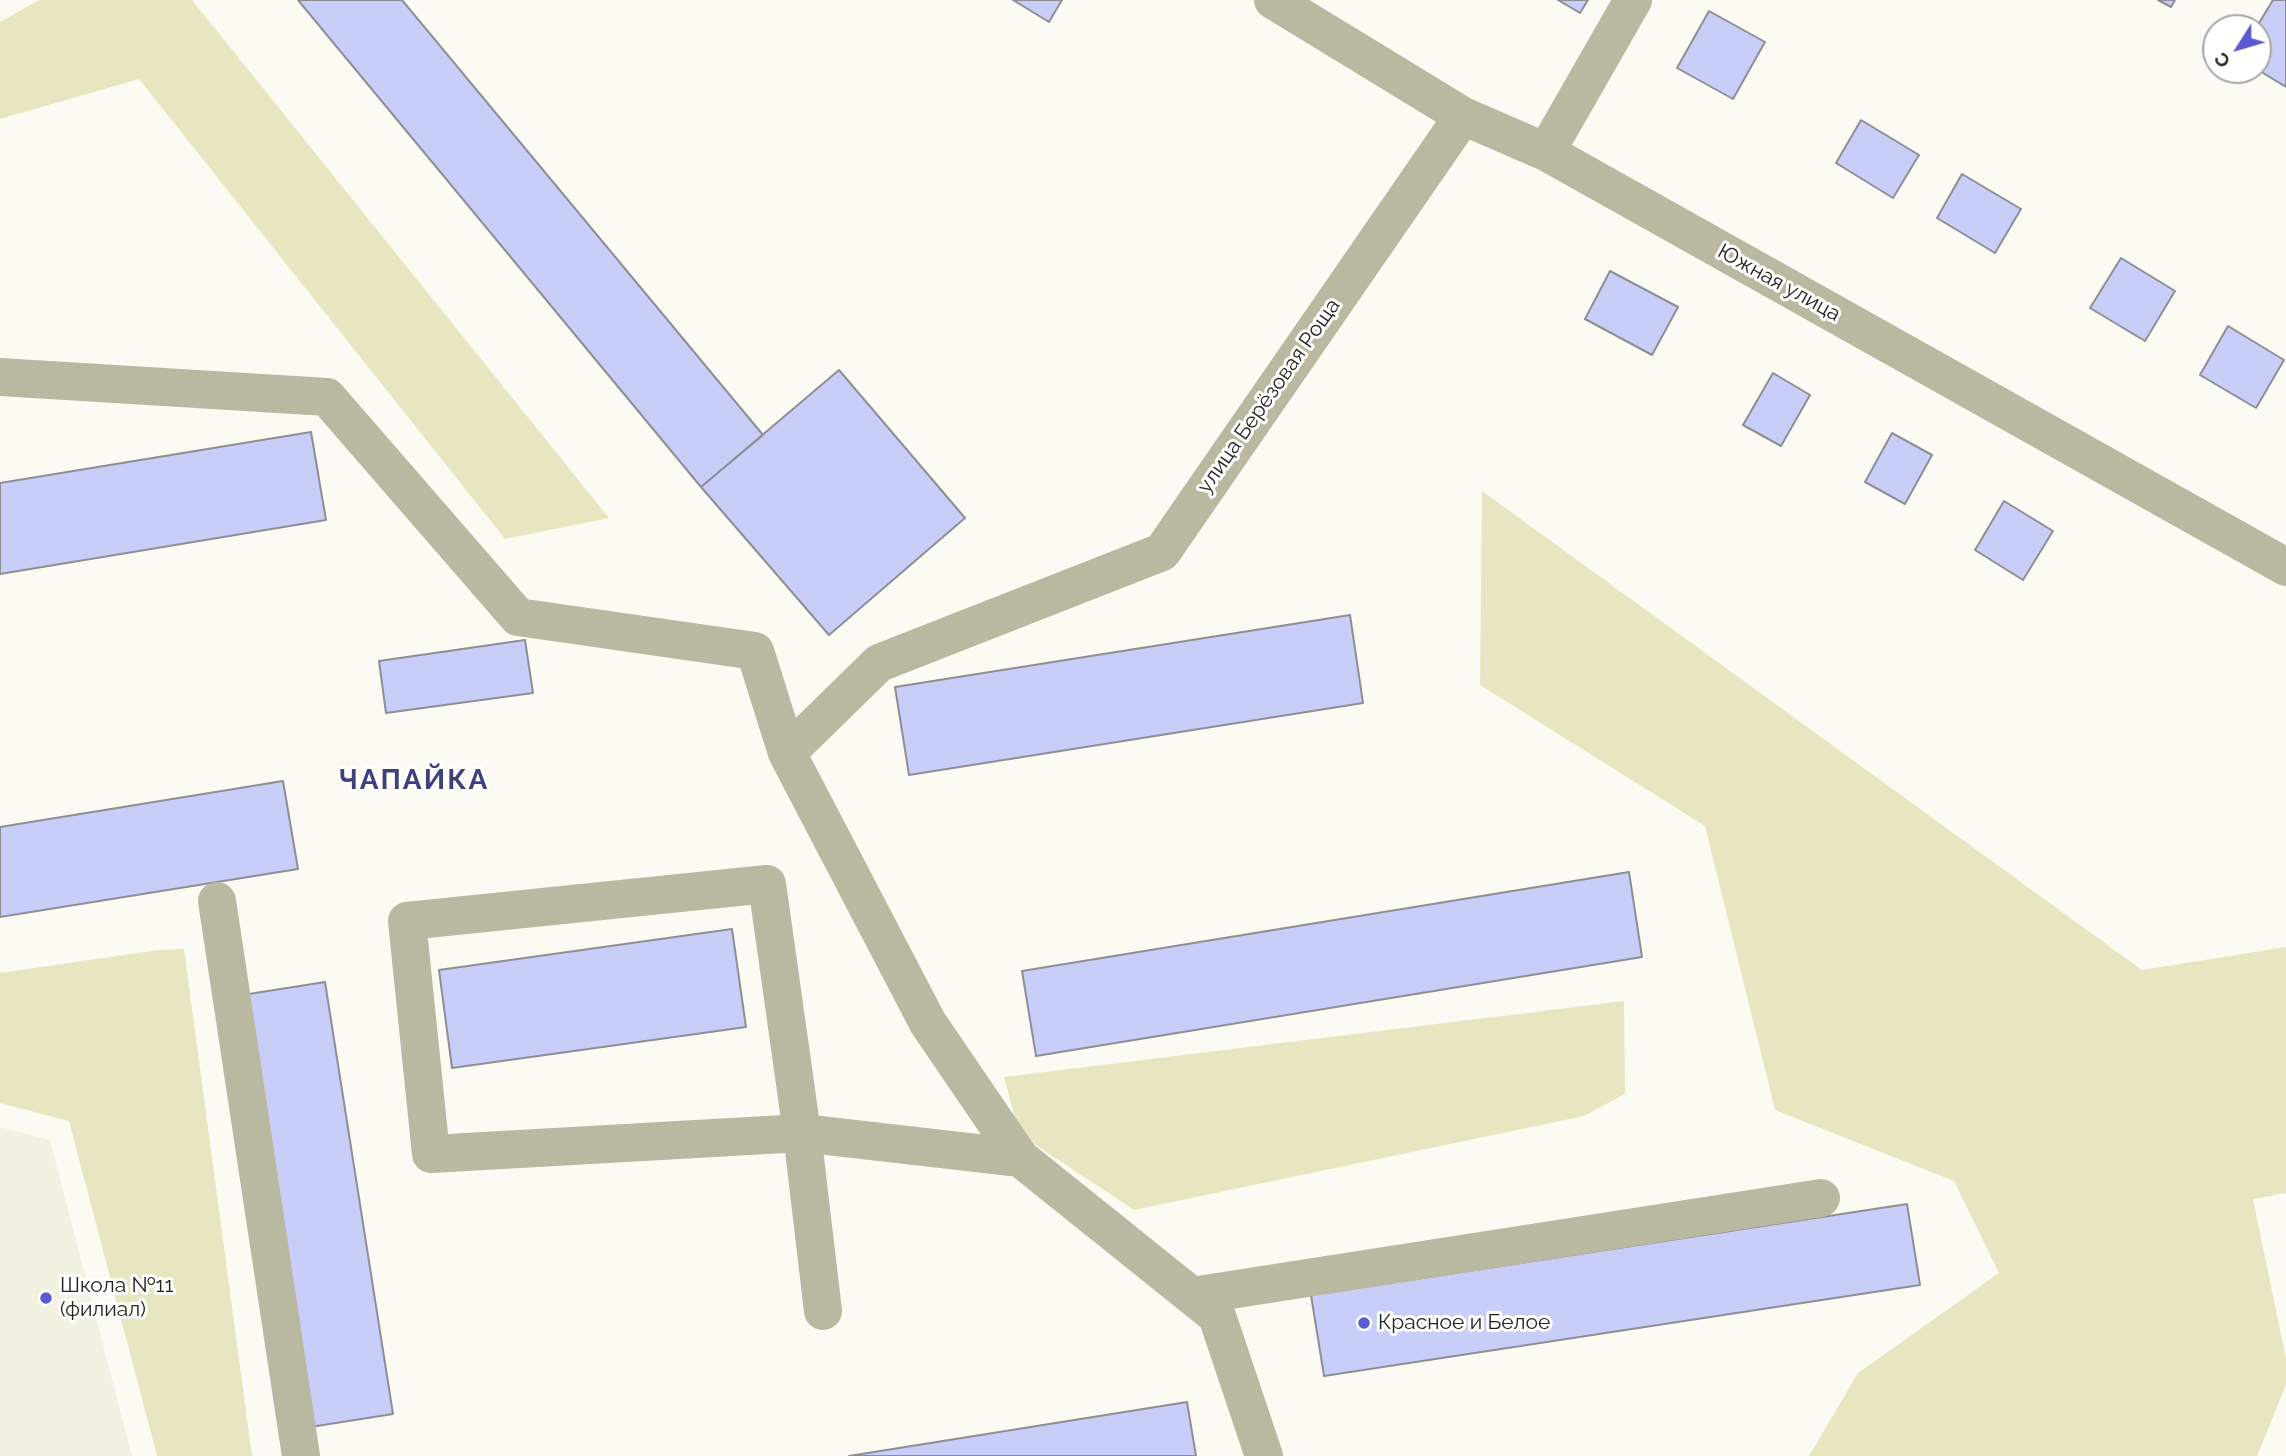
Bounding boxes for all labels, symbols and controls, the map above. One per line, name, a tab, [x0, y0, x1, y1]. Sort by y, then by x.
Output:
north arrow	[2202, 14, 2272, 84]
text: С	[2209, 49, 2235, 72]
street label: Южная улица	[1713, 239, 1845, 327]
street label: улица Берёзовая Роща	[1192, 294, 1346, 498]
district label: ЧАПАЙКА	[340, 764, 488, 798]
place label: Школа №11 (филиал)	[60, 1273, 173, 1323]
marker: Школа №11 (филиал)	[38, 1290, 54, 1306]
place label: Красное и Белое	[1378, 1310, 1550, 1336]
marker: Красное и Белое	[1356, 1315, 1372, 1331]

